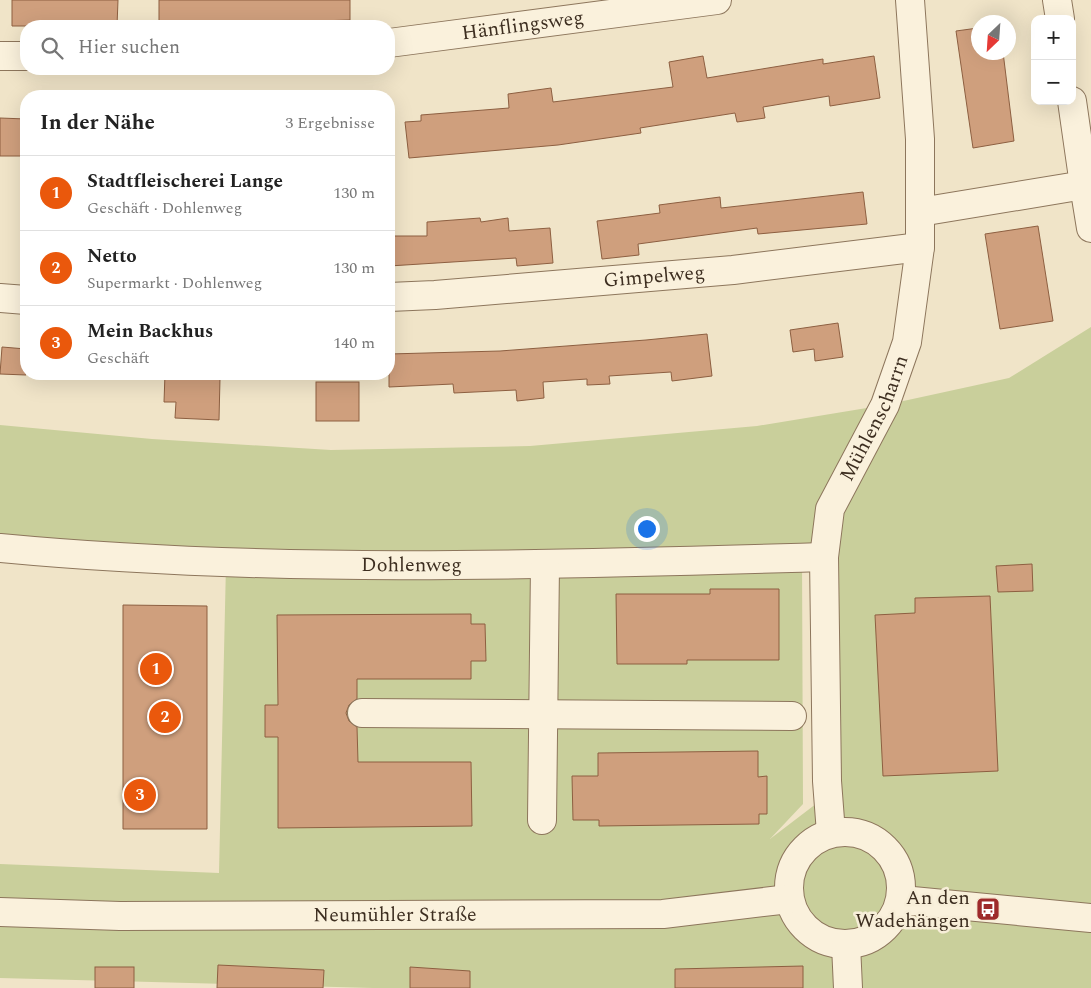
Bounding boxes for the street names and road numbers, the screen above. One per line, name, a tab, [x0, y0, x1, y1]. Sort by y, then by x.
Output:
street label: Hänflingsweg	[460, 3, 586, 48]
street label: Gimpelweg	[602, 257, 706, 296]
street label: Mühlenscharrn	[832, 351, 916, 487]
street label: Dohlenweg	[361, 550, 462, 580]
street label: Neumühler Straße	[313, 900, 477, 930]

